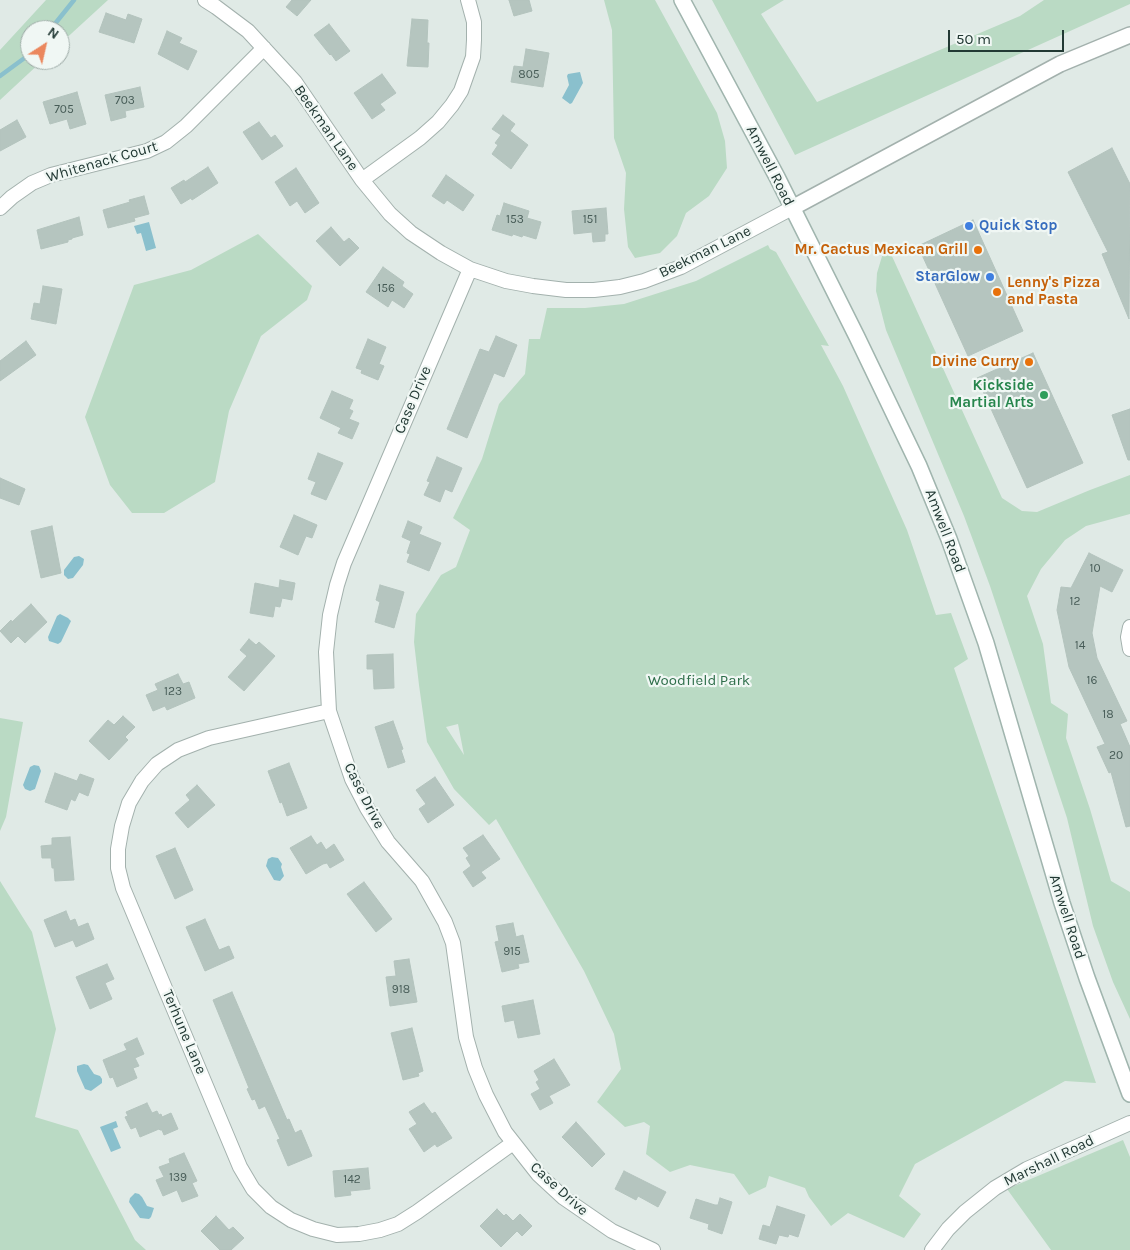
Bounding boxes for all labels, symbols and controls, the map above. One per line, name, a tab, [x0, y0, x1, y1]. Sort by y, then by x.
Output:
north arrow	[20, 20, 70, 70]
scale bar	[950, 20, 1066, 52]
text: N	[44, 23, 62, 43]
text: 50 m	[956, 30, 991, 48]
house number: 805	[518, 68, 540, 82]
street label: Beekman Lane	[290, 82, 362, 174]
house number: 703	[115, 94, 135, 108]
house number: 705	[54, 103, 74, 117]
street label: Amwell Road	[742, 123, 798, 209]
street label: Whitenack Court	[44, 138, 160, 186]
house number: 153	[506, 213, 524, 227]
house number: 151	[583, 213, 597, 227]
place label: Quick Stop	[979, 217, 1057, 235]
marker: Quick Stop	[963, 220, 975, 232]
street label: Beekman Lane	[656, 222, 754, 282]
place label: Mr. Cactus Mexican Grill	[794, 241, 968, 259]
marker: Mr. Cactus Mexican Grill	[972, 244, 984, 256]
place label: StarGlow	[915, 268, 980, 286]
marker: StarGlow	[984, 271, 996, 283]
place label: Lenny's Pizza and Pasta	[1007, 274, 1100, 309]
house number: 156	[377, 282, 395, 296]
marker: Lenny's Pizza and Pasta	[991, 286, 1003, 298]
place label: Divine Curry	[932, 353, 1019, 371]
marker: Divine Curry	[1023, 356, 1035, 368]
street label: Case Drive	[391, 364, 435, 436]
place label: Kickside Martial Arts	[949, 377, 1034, 412]
marker: Kickside Martial Arts	[1038, 389, 1050, 401]
street label: Amwell Road	[921, 487, 969, 575]
house number: 10	[1089, 562, 1101, 576]
house number: 12	[1070, 595, 1080, 609]
house number: 14	[1075, 639, 1085, 653]
park label: Woodfield Park	[648, 672, 750, 690]
house number: 16	[1087, 674, 1097, 688]
house number: 123	[164, 685, 182, 699]
house number: 18	[1102, 708, 1114, 722]
house number: 20	[1109, 749, 1123, 763]
street label: Case Drive	[340, 760, 388, 832]
street label: Amwell Road	[1045, 873, 1089, 961]
house number: 915	[503, 945, 521, 959]
house number: 918	[392, 983, 410, 997]
street label: Terhune Lane	[158, 987, 210, 1077]
street label: Marshall Road	[1001, 1131, 1097, 1191]
street label: Case Drive	[526, 1158, 592, 1220]
house number: 139	[169, 1171, 187, 1185]
house number: 142	[343, 1173, 361, 1187]

